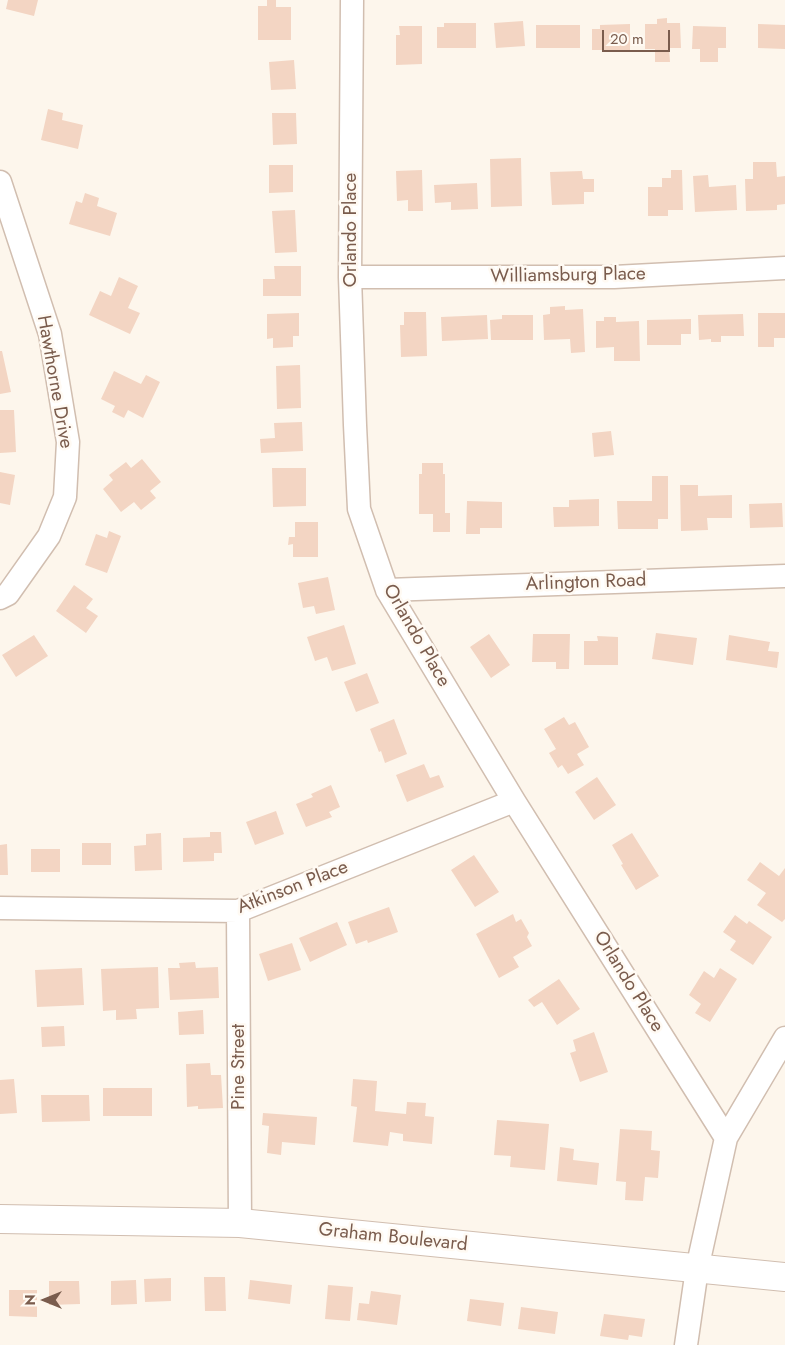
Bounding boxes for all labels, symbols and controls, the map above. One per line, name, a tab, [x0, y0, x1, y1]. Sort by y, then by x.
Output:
scale bar	[605, 20, 672, 52]
text: 20 m	[610, 28, 644, 50]
street label: Orlando Place	[340, 173, 362, 287]
street label: Williamsburg Place	[490, 263, 646, 289]
street label: Hawthorne Drive	[31, 314, 77, 450]
street label: Arlington Road	[525, 569, 647, 597]
street label: Orlando Place	[377, 581, 455, 691]
street label: Atkinson Place	[234, 856, 352, 920]
street label: Orlando Place	[588, 927, 668, 1037]
street label: Pine Street	[228, 1024, 250, 1110]
street label: Graham Boulevard	[317, 1219, 469, 1257]
north arrow	[20, 1275, 70, 1325]
text: N	[20, 1294, 40, 1306]

